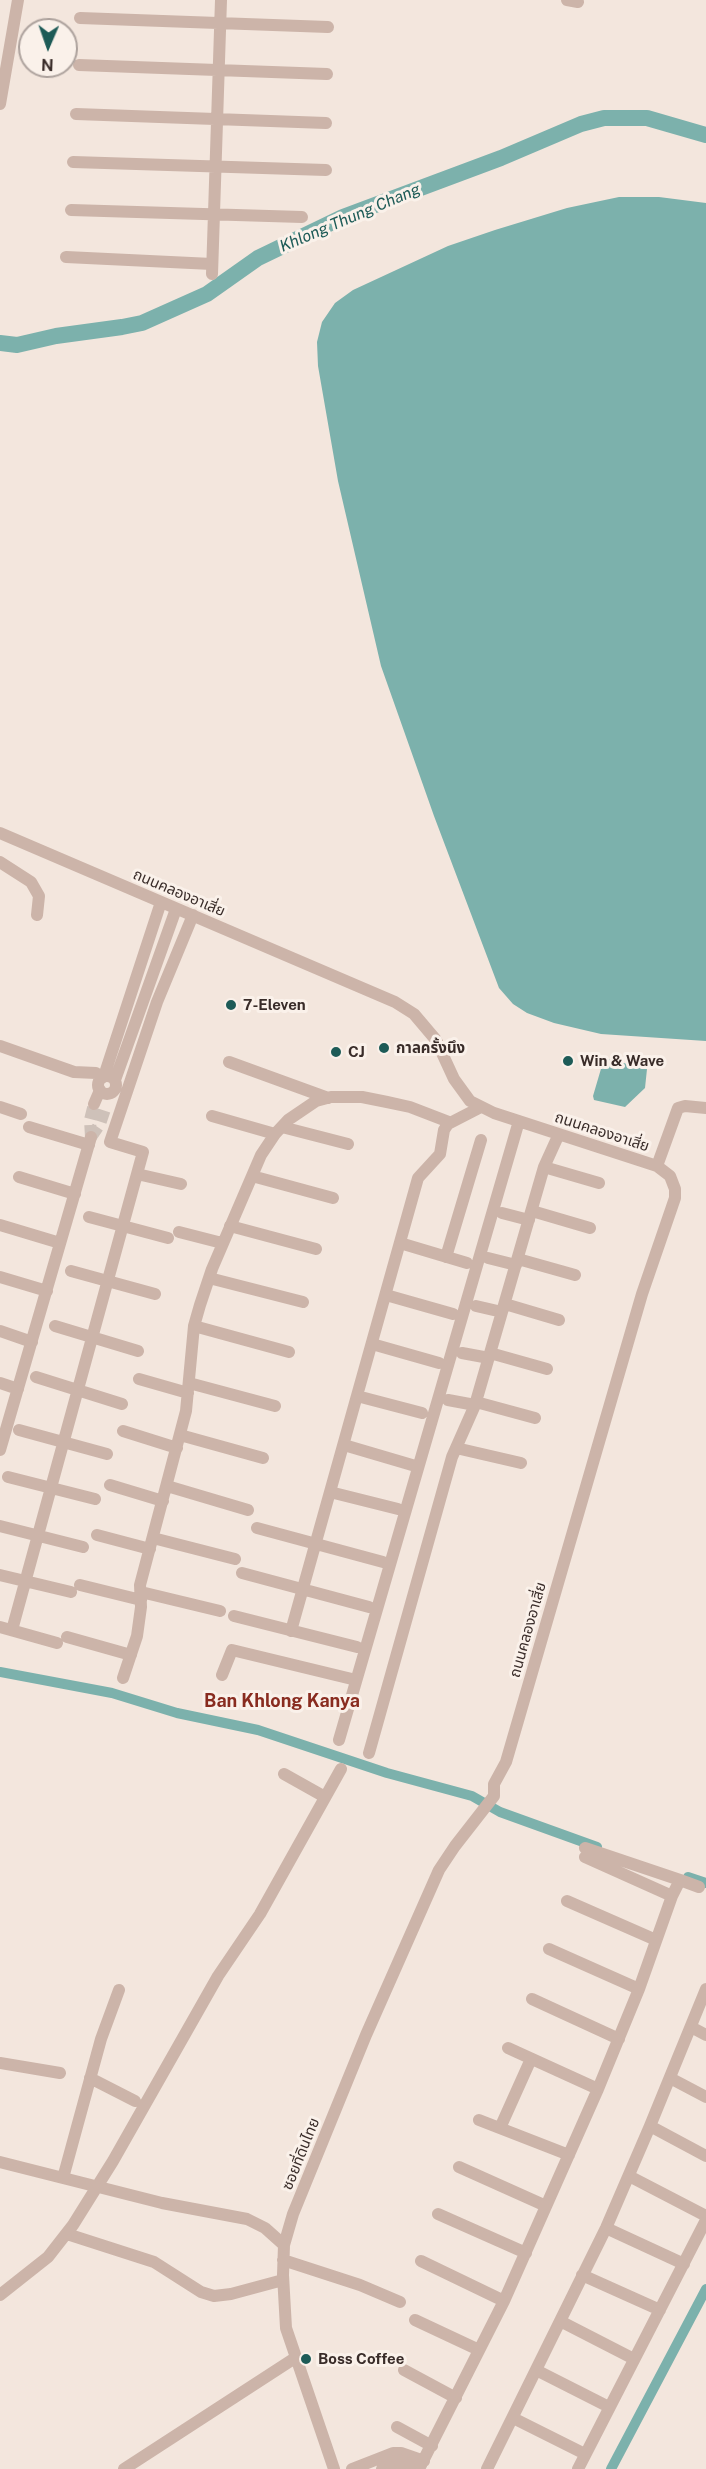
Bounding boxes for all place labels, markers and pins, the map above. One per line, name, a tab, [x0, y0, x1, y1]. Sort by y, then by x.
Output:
place label: 7-Eleven	[243, 996, 306, 1014]
marker: 7-Eleven	[224, 998, 238, 1012]
place label: กาลครั้งนึง	[396, 1039, 465, 1057]
marker: กาลครั้งนึง	[377, 1041, 391, 1055]
place label: CJ	[348, 1043, 365, 1061]
marker: CJ	[329, 1045, 343, 1059]
place label: Win & Wave	[580, 1052, 664, 1070]
marker: Win & Wave	[561, 1054, 575, 1068]
place label: Boss Coffee	[318, 2350, 404, 2368]
marker: Boss Coffee	[299, 2352, 313, 2366]

